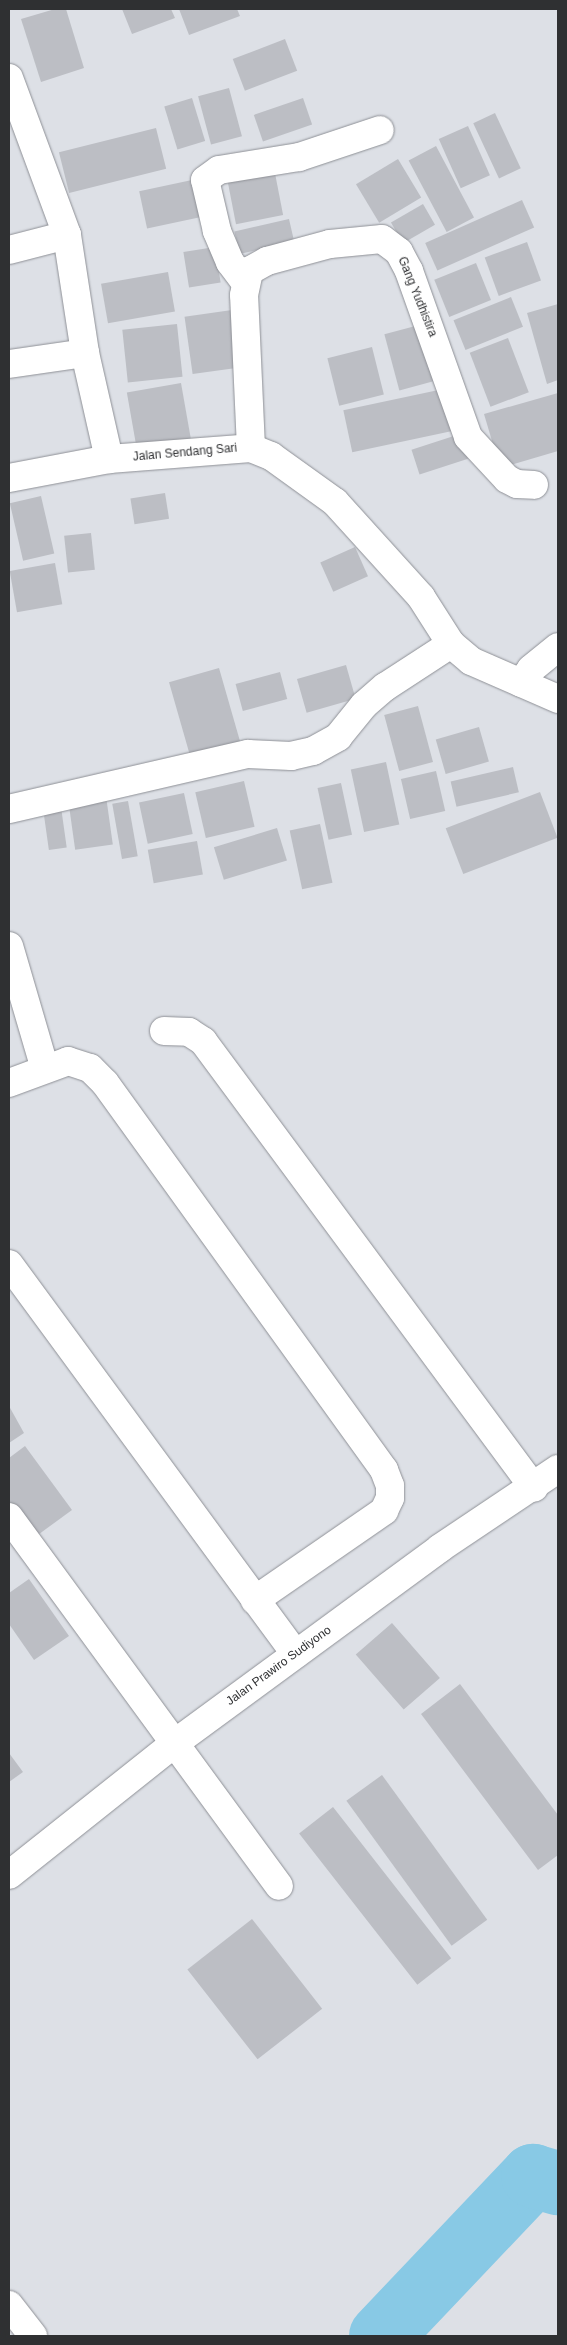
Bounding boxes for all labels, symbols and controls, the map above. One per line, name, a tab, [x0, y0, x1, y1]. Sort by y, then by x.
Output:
street label: Gang Yudhistira	[394, 255, 440, 339]
street label: Jalan Sendang Sari	[132, 441, 238, 465]
street label: Jalan Prawiro Sudiyono	[224, 1623, 334, 1709]

